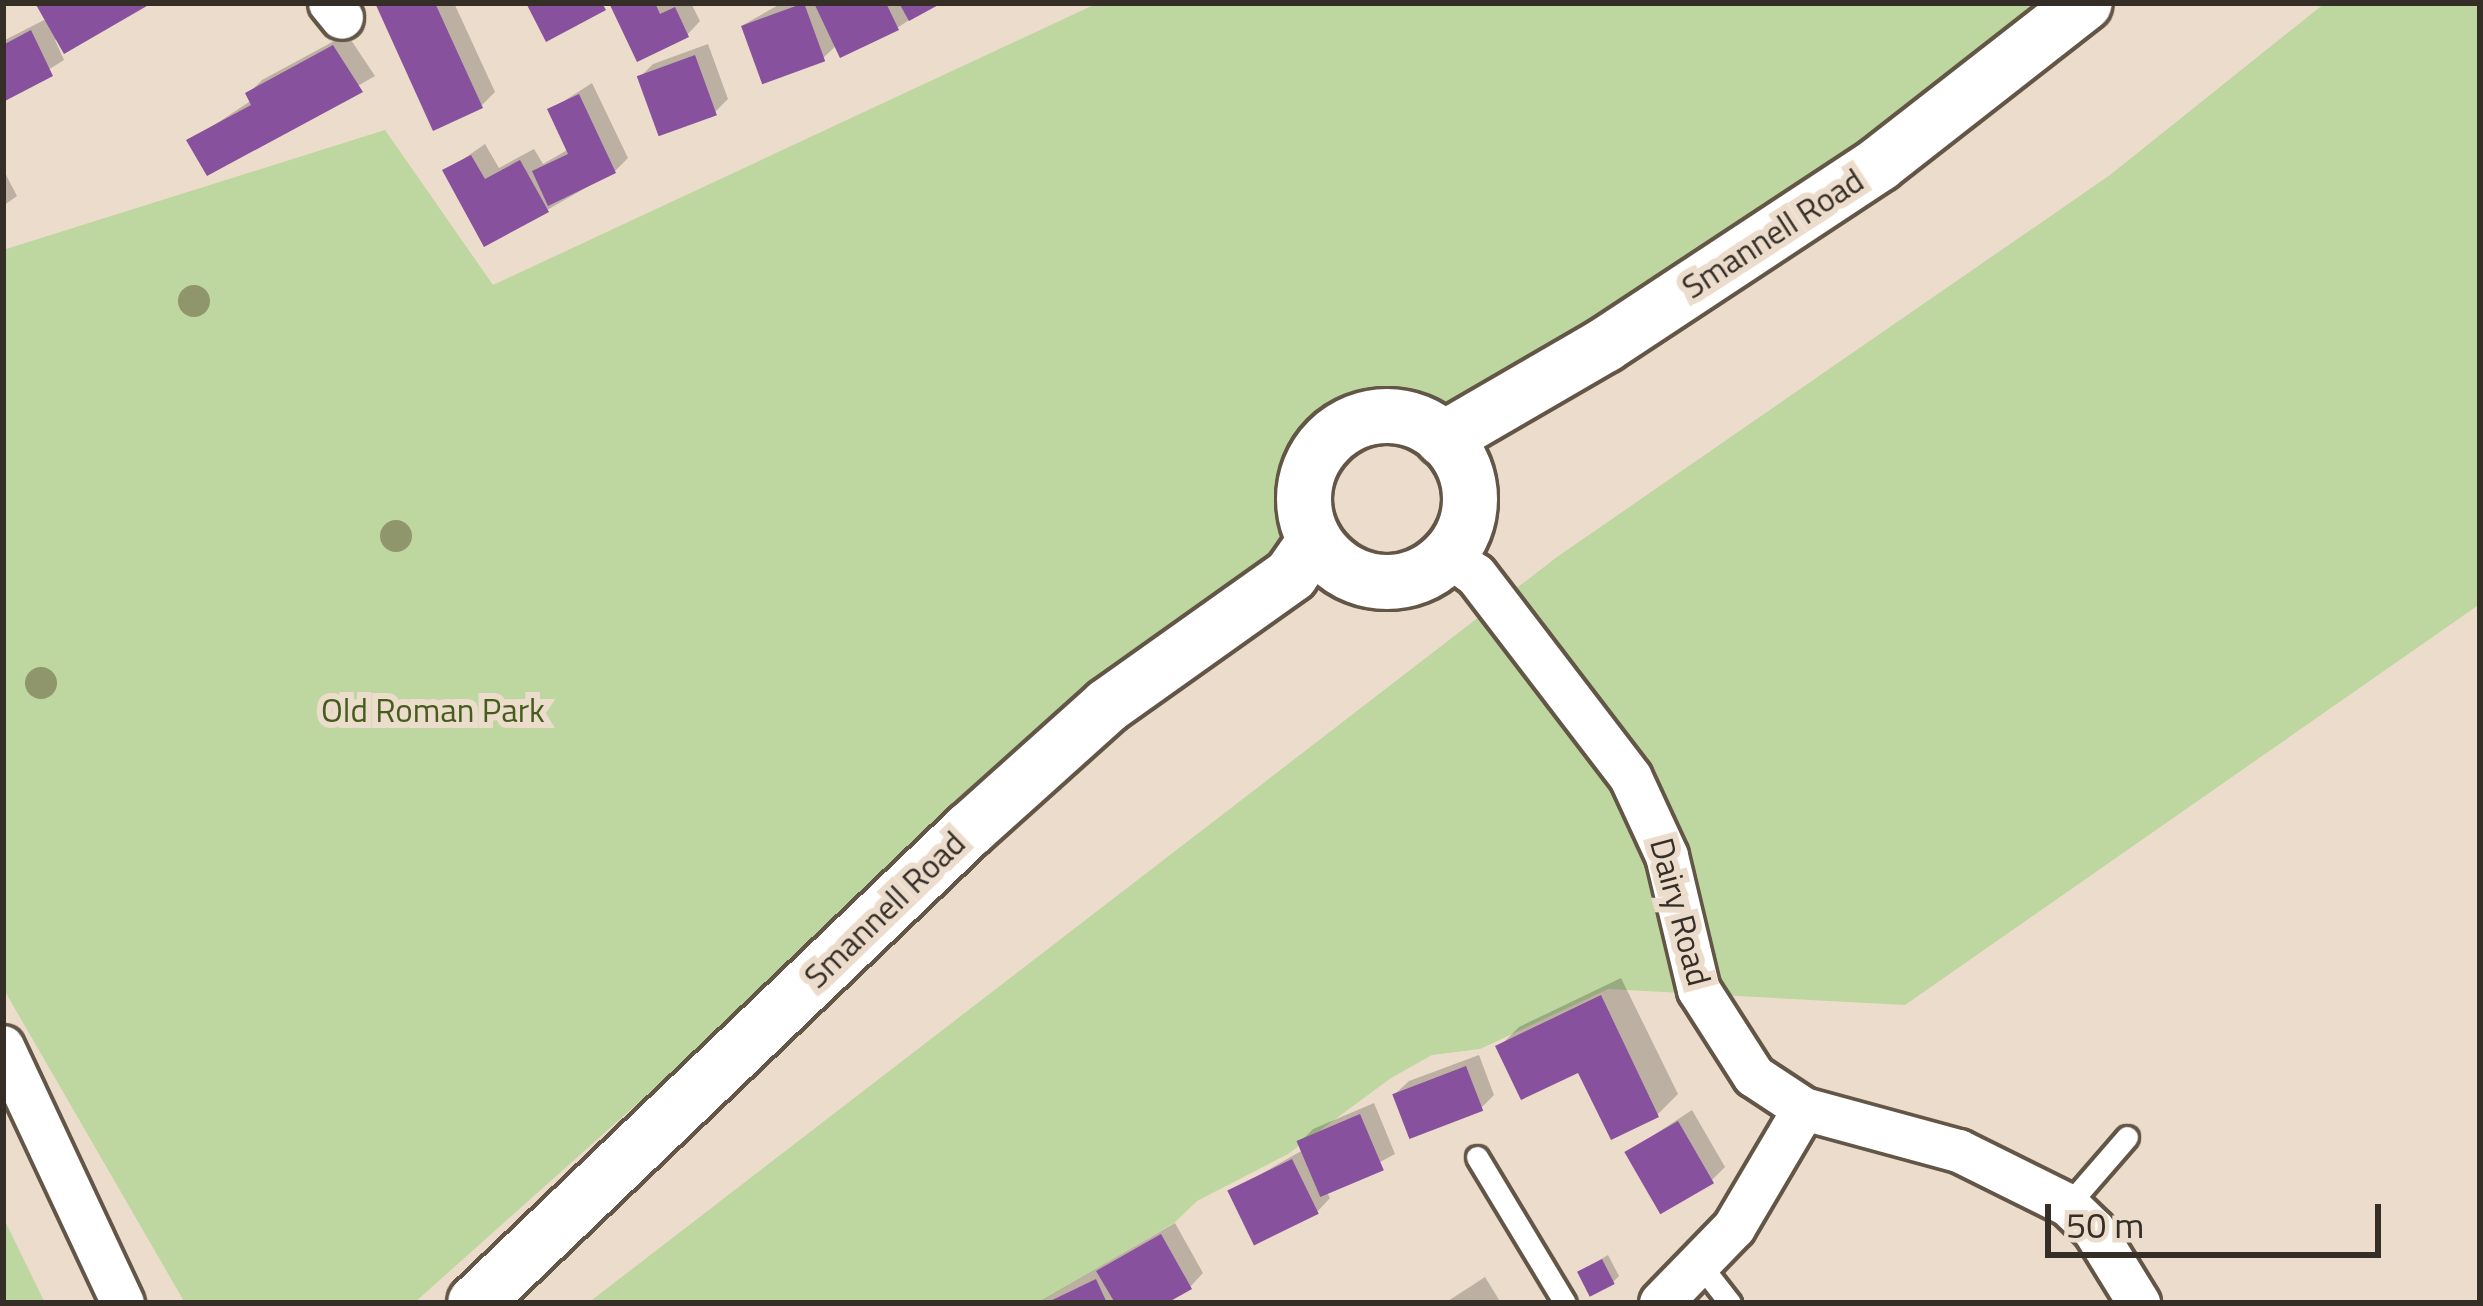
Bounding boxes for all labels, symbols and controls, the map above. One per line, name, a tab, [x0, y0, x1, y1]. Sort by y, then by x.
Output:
street label: Smannell Road	[1675, 161, 1871, 307]
park label: Old Roman Park	[321, 691, 545, 731]
street label: Smannell Road	[796, 823, 974, 997]
street label: Dairy Road	[1641, 834, 1719, 990]
scale bar	[2051, 1180, 2387, 1254]
text: 50 m	[2066, 1197, 2144, 1252]

